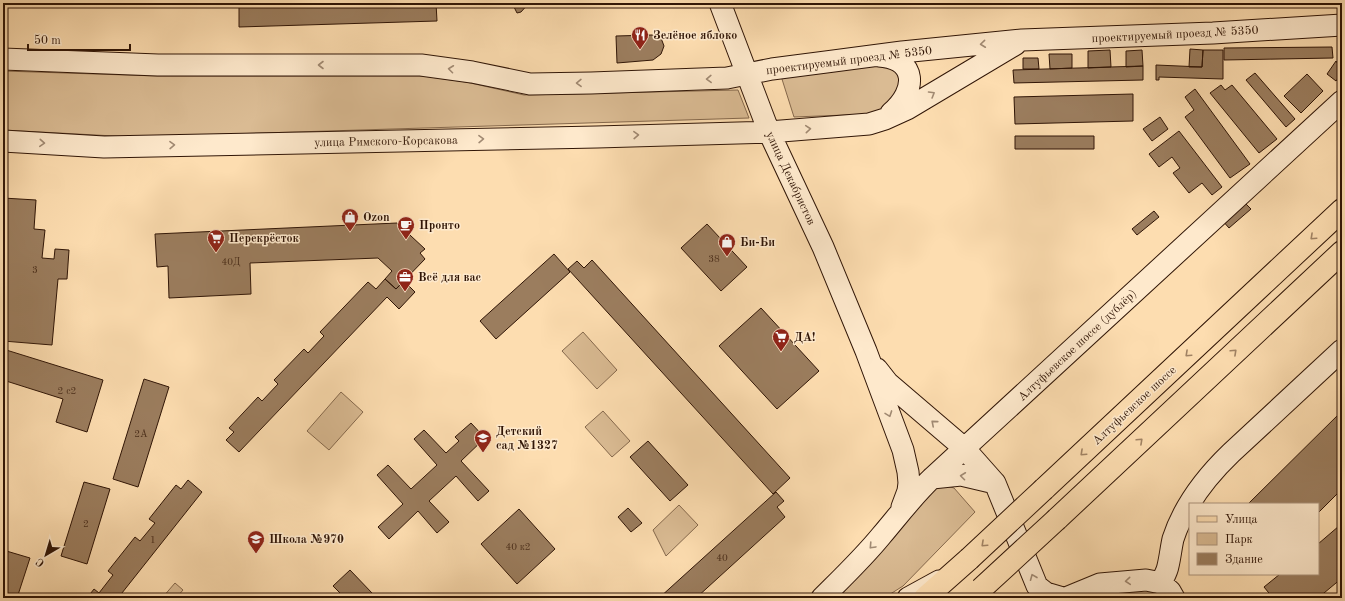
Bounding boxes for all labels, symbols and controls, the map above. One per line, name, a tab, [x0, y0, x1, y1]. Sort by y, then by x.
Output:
street label: проектируемый проезд № 5350	[1091, 24, 1259, 45]
restaurant icon: Зелёное яблоко	[630, 25, 650, 50]
scale bar	[28, 26, 130, 52]
place label: Зелёное яблоко	[653, 30, 737, 42]
text: 50 m	[34, 34, 61, 47]
one-way arrow	[980, 39, 986, 48]
street label: проектируемый проезд № 5350	[765, 44, 933, 77]
one-way arrow	[318, 61, 324, 69]
one-way arrow	[448, 65, 454, 74]
one-way arrow	[706, 75, 712, 83]
one-way arrow	[576, 79, 582, 87]
one-way arrow	[928, 91, 935, 99]
one-way arrow	[805, 124, 811, 133]
street label: улица Декабристов	[763, 130, 817, 227]
one-way arrow	[633, 131, 639, 140]
street label: улица Римского-Корсакова	[314, 135, 458, 149]
one-way arrow	[478, 135, 484, 143]
one-way arrow	[39, 139, 45, 148]
one-way arrow	[169, 141, 175, 150]
shop icon: Ozon	[340, 207, 360, 232]
place label: Ozon	[363, 212, 390, 224]
cafe icon: Пронто	[396, 215, 416, 240]
place label: Пронто	[419, 220, 460, 232]
supermarket icon: Перекрёсток	[206, 228, 226, 253]
shop icon: Би-Би	[717, 232, 737, 257]
one-way arrow	[1311, 232, 1318, 239]
place label: Перекрёсток	[229, 233, 300, 245]
place label: Би-Би	[740, 237, 775, 249]
house number: 38	[708, 254, 720, 264]
house number: 40Д	[222, 257, 241, 267]
house number: 3	[32, 265, 38, 275]
office icon: Всё для вас	[395, 267, 415, 292]
place label: Всё для вас	[418, 272, 482, 284]
street label: Алтуфьевское шоссе (дублёр)	[1015, 286, 1139, 404]
supermarket icon: ДА!	[771, 327, 791, 352]
place label: ДА!	[794, 332, 815, 344]
one-way arrow	[1185, 349, 1193, 357]
one-way arrow	[1230, 350, 1237, 357]
street label: Алтуфьевское шоссе	[1089, 362, 1179, 448]
house number: 2 с2	[58, 386, 76, 396]
one-way arrow	[885, 411, 893, 418]
one-way arrow	[932, 421, 939, 428]
place label: Детский сад №1327	[496, 426, 558, 452]
school or university icon: Детский сад №1327	[473, 428, 493, 453]
house number: 2А	[134, 429, 148, 439]
one-way arrow	[1135, 438, 1143, 446]
one-way arrow	[1080, 448, 1088, 455]
one-way arrow	[960, 472, 967, 481]
legend	[1189, 503, 1319, 575]
text: Улица	[1225, 514, 1258, 526]
house number: 2	[83, 519, 89, 529]
school or university icon: Школа №970	[246, 529, 266, 554]
place label: Школа №970	[269, 534, 344, 546]
text: Парк	[1225, 534, 1253, 546]
north arrow	[26, 535, 66, 575]
house number: 1	[150, 535, 156, 545]
one-way arrow	[982, 540, 989, 547]
one-way arrow	[869, 541, 877, 549]
house number: 40 к2	[505, 542, 531, 552]
house number: 40	[716, 553, 728, 563]
text: Здание	[1225, 554, 1263, 566]
text: С	[35, 555, 47, 568]
one-way arrow	[1030, 574, 1038, 582]
one-way arrow	[1125, 577, 1131, 586]

